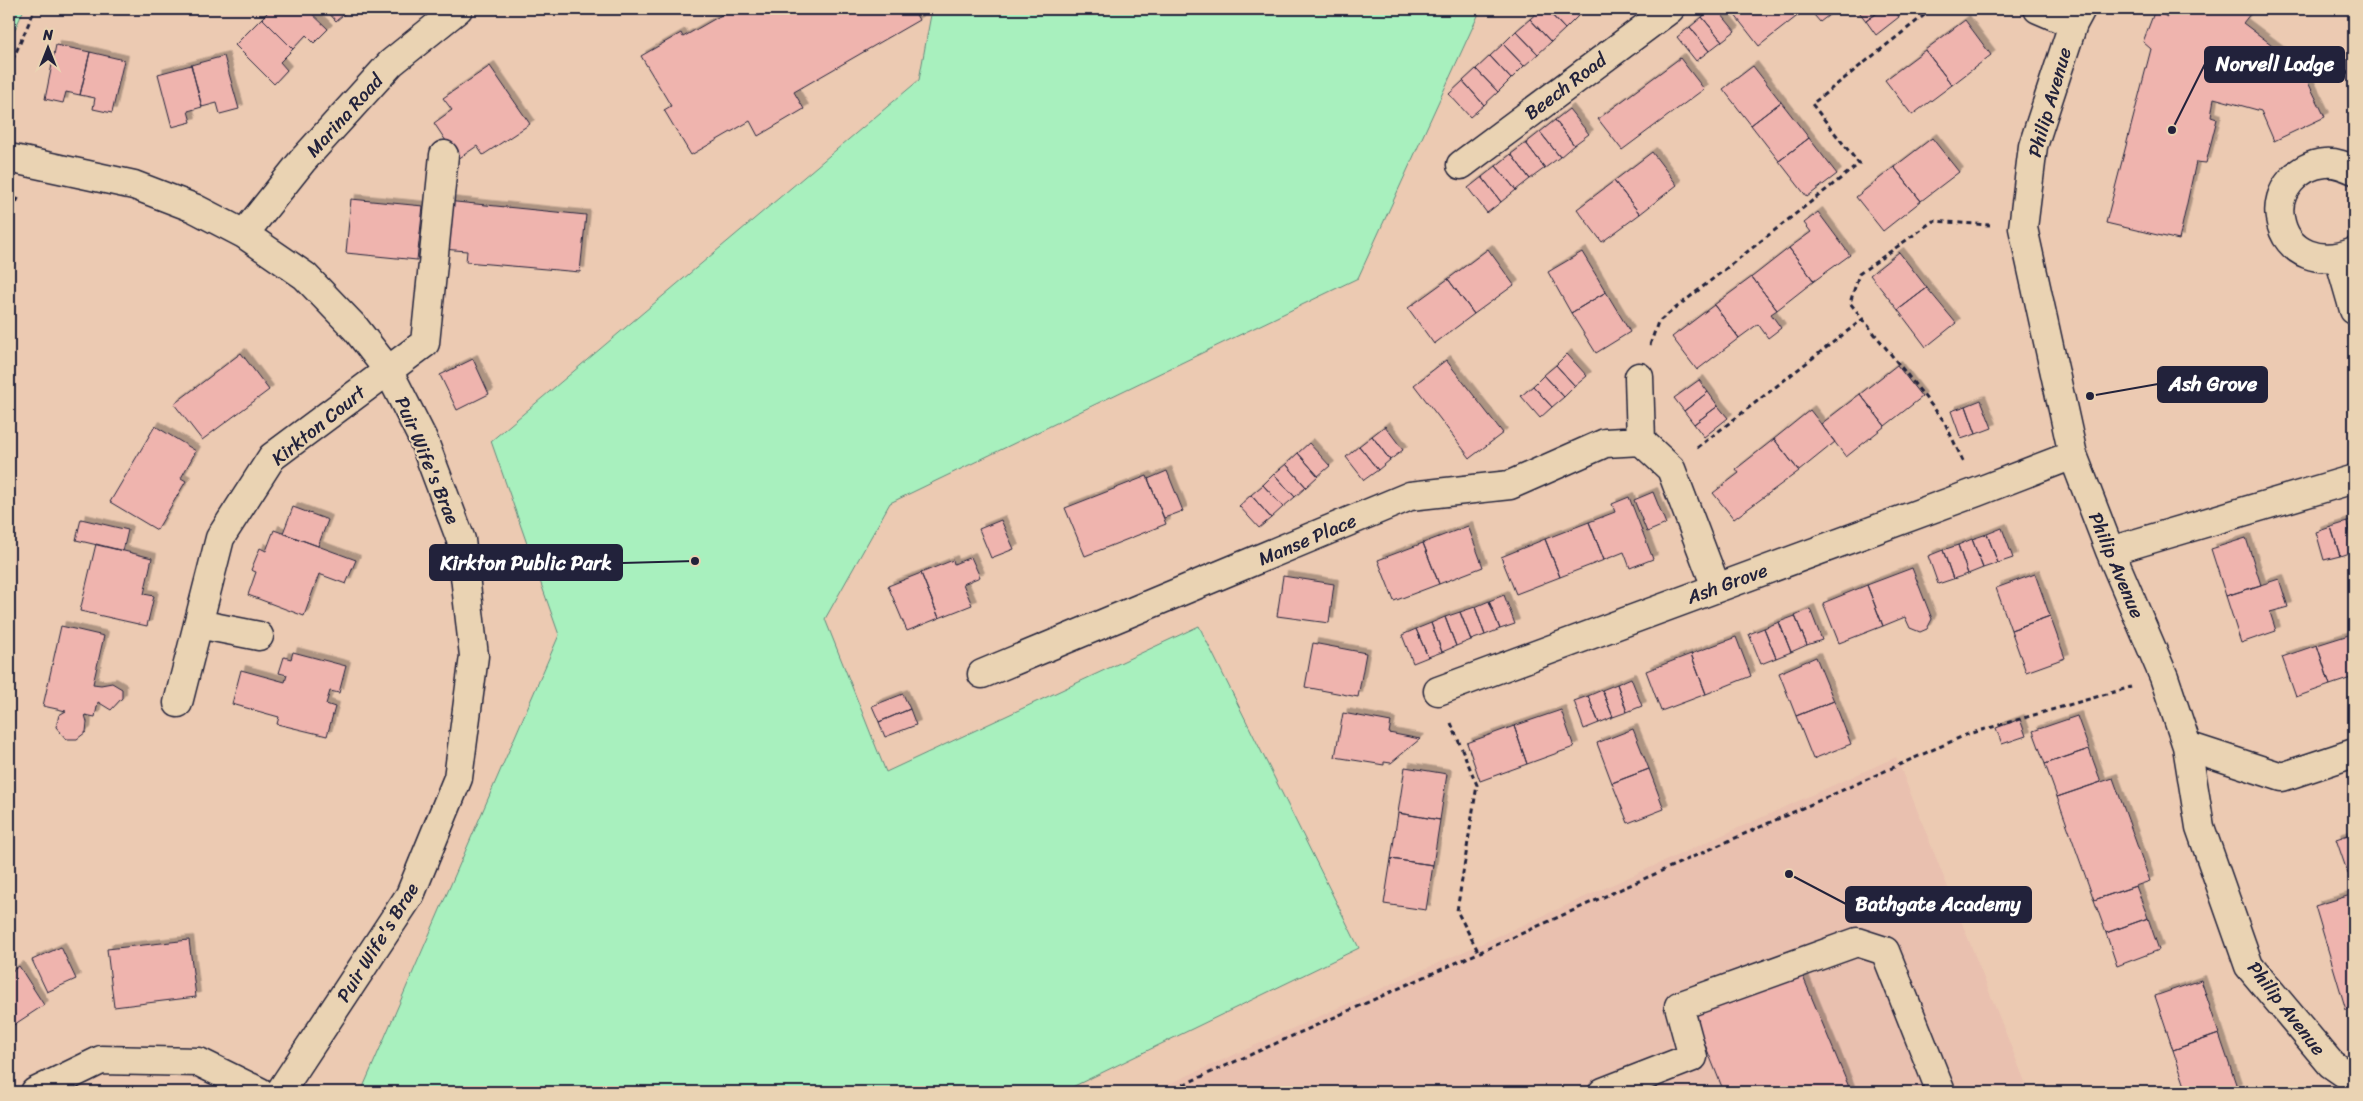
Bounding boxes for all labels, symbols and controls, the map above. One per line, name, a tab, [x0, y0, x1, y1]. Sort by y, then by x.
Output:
north arrow	[22, 22, 72, 72]
text: N	[42, 23, 53, 48]
street label: Beech Road	[1517, 43, 1615, 129]
street label: Philip Avenue	[2018, 43, 2081, 161]
callout: Norvell Lodge	[2205, 47, 2344, 82]
text: Norvell Lodge	[2215, 47, 2335, 82]
street label: Marina Road	[297, 64, 393, 165]
callout: Ash Grove	[2158, 367, 2267, 402]
text: Ash Grove	[2168, 367, 2258, 402]
street label: Kirkton Court	[264, 376, 374, 474]
street label: Puir Wife's Brae	[386, 391, 469, 529]
street label: Manse Place	[1253, 504, 1362, 575]
street label: Philip Avenue	[2079, 507, 2154, 624]
callout: Kirkton Public Park	[430, 545, 622, 580]
text: Kirkton Public Park	[439, 546, 612, 581]
street label: Ash Grove	[1681, 554, 1772, 614]
street label: Puir Wife's Brae	[327, 876, 428, 1009]
callout: Bathgate Academy	[1846, 887, 2031, 922]
text: Bathgate Academy	[1855, 887, 2021, 922]
street label: Philip Avenue	[2239, 954, 2335, 1063]

